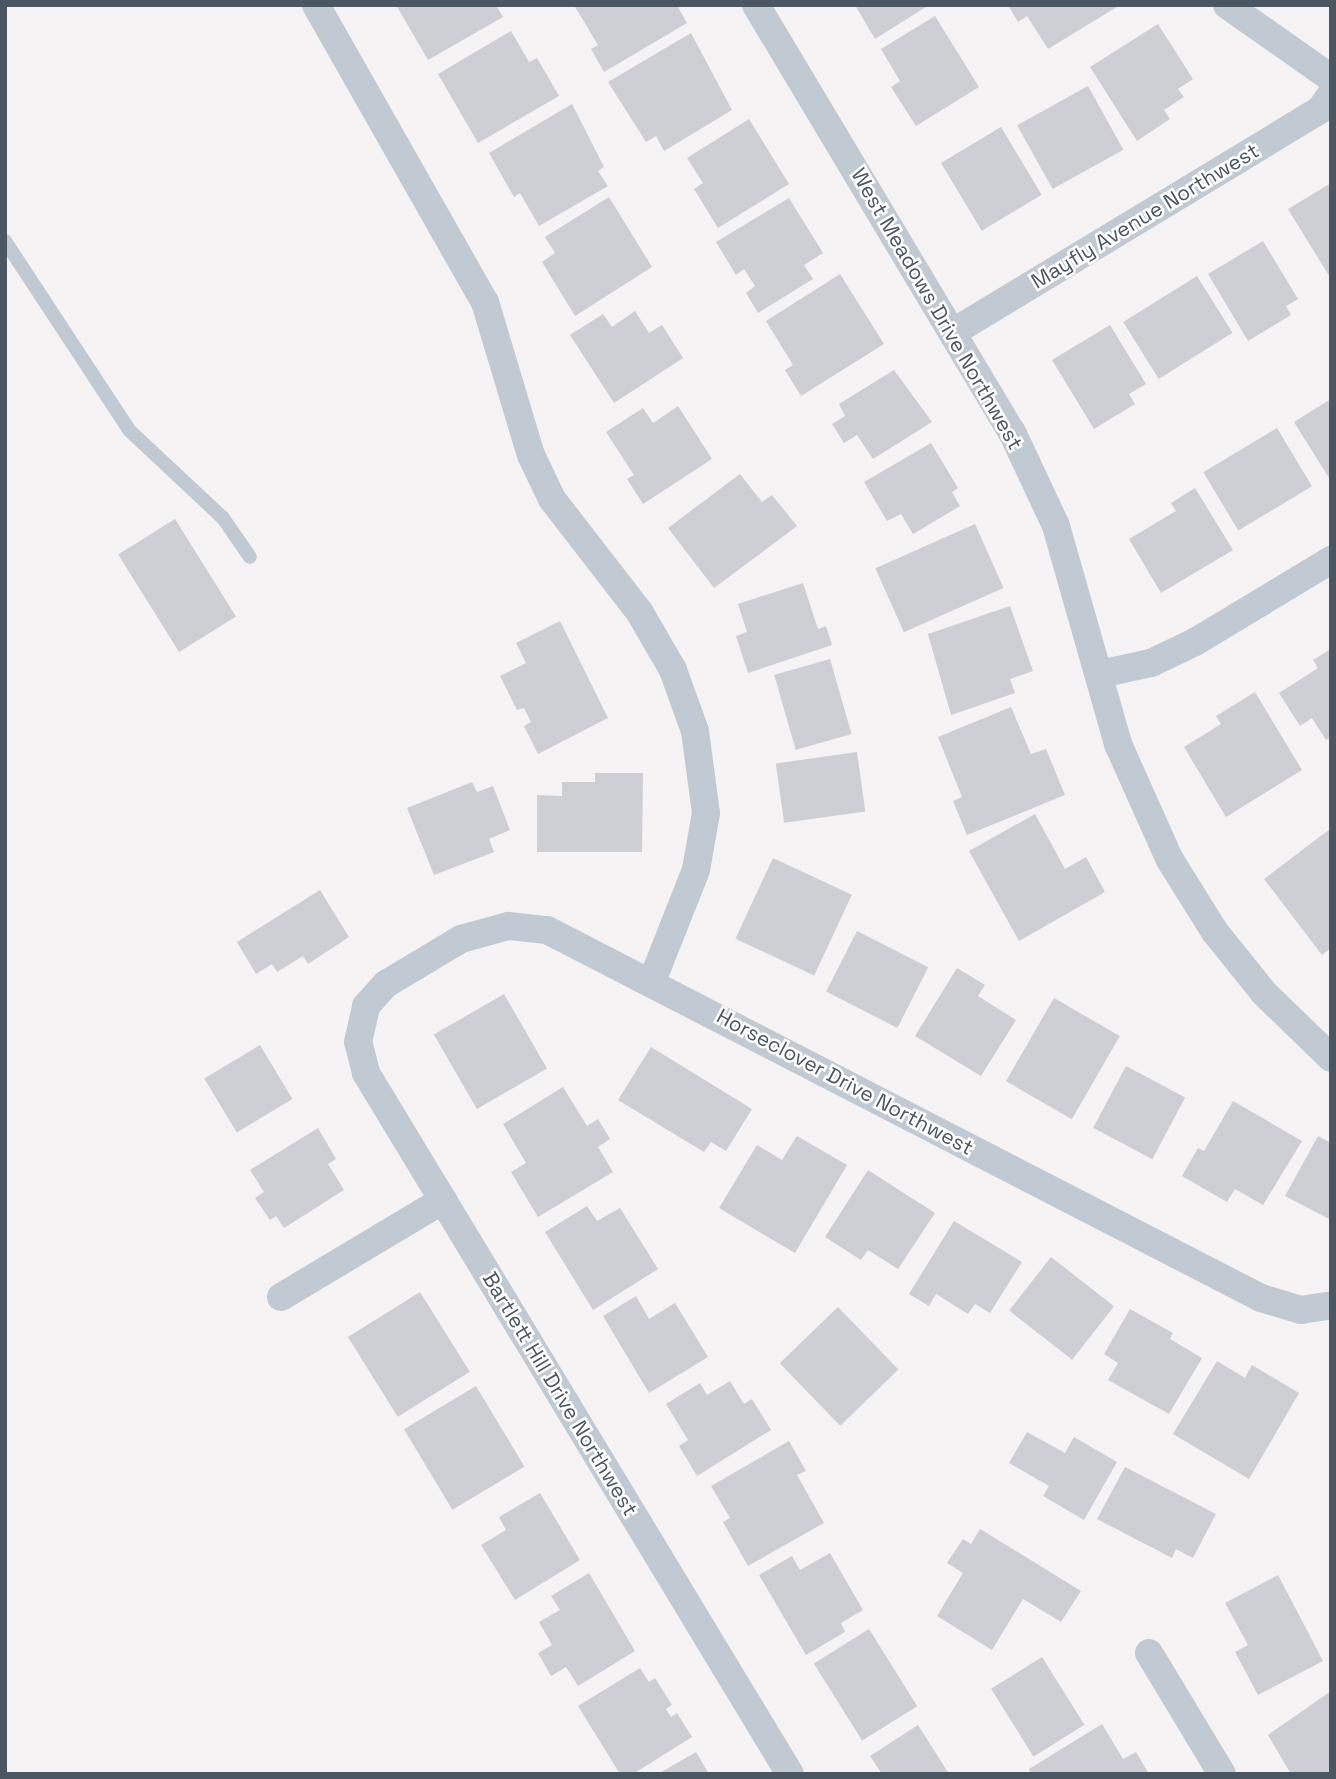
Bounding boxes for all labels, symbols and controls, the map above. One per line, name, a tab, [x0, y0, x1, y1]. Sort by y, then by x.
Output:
street label: Mayfly Avenue Northwest	[1026, 138, 1264, 294]
street label: West Meadows Drive Northwest	[846, 164, 1028, 454]
street label: Horseclover Drive Northwest	[712, 1003, 978, 1161]
street label: Bartlett Hill Drive Northwest	[477, 1267, 643, 1521]

